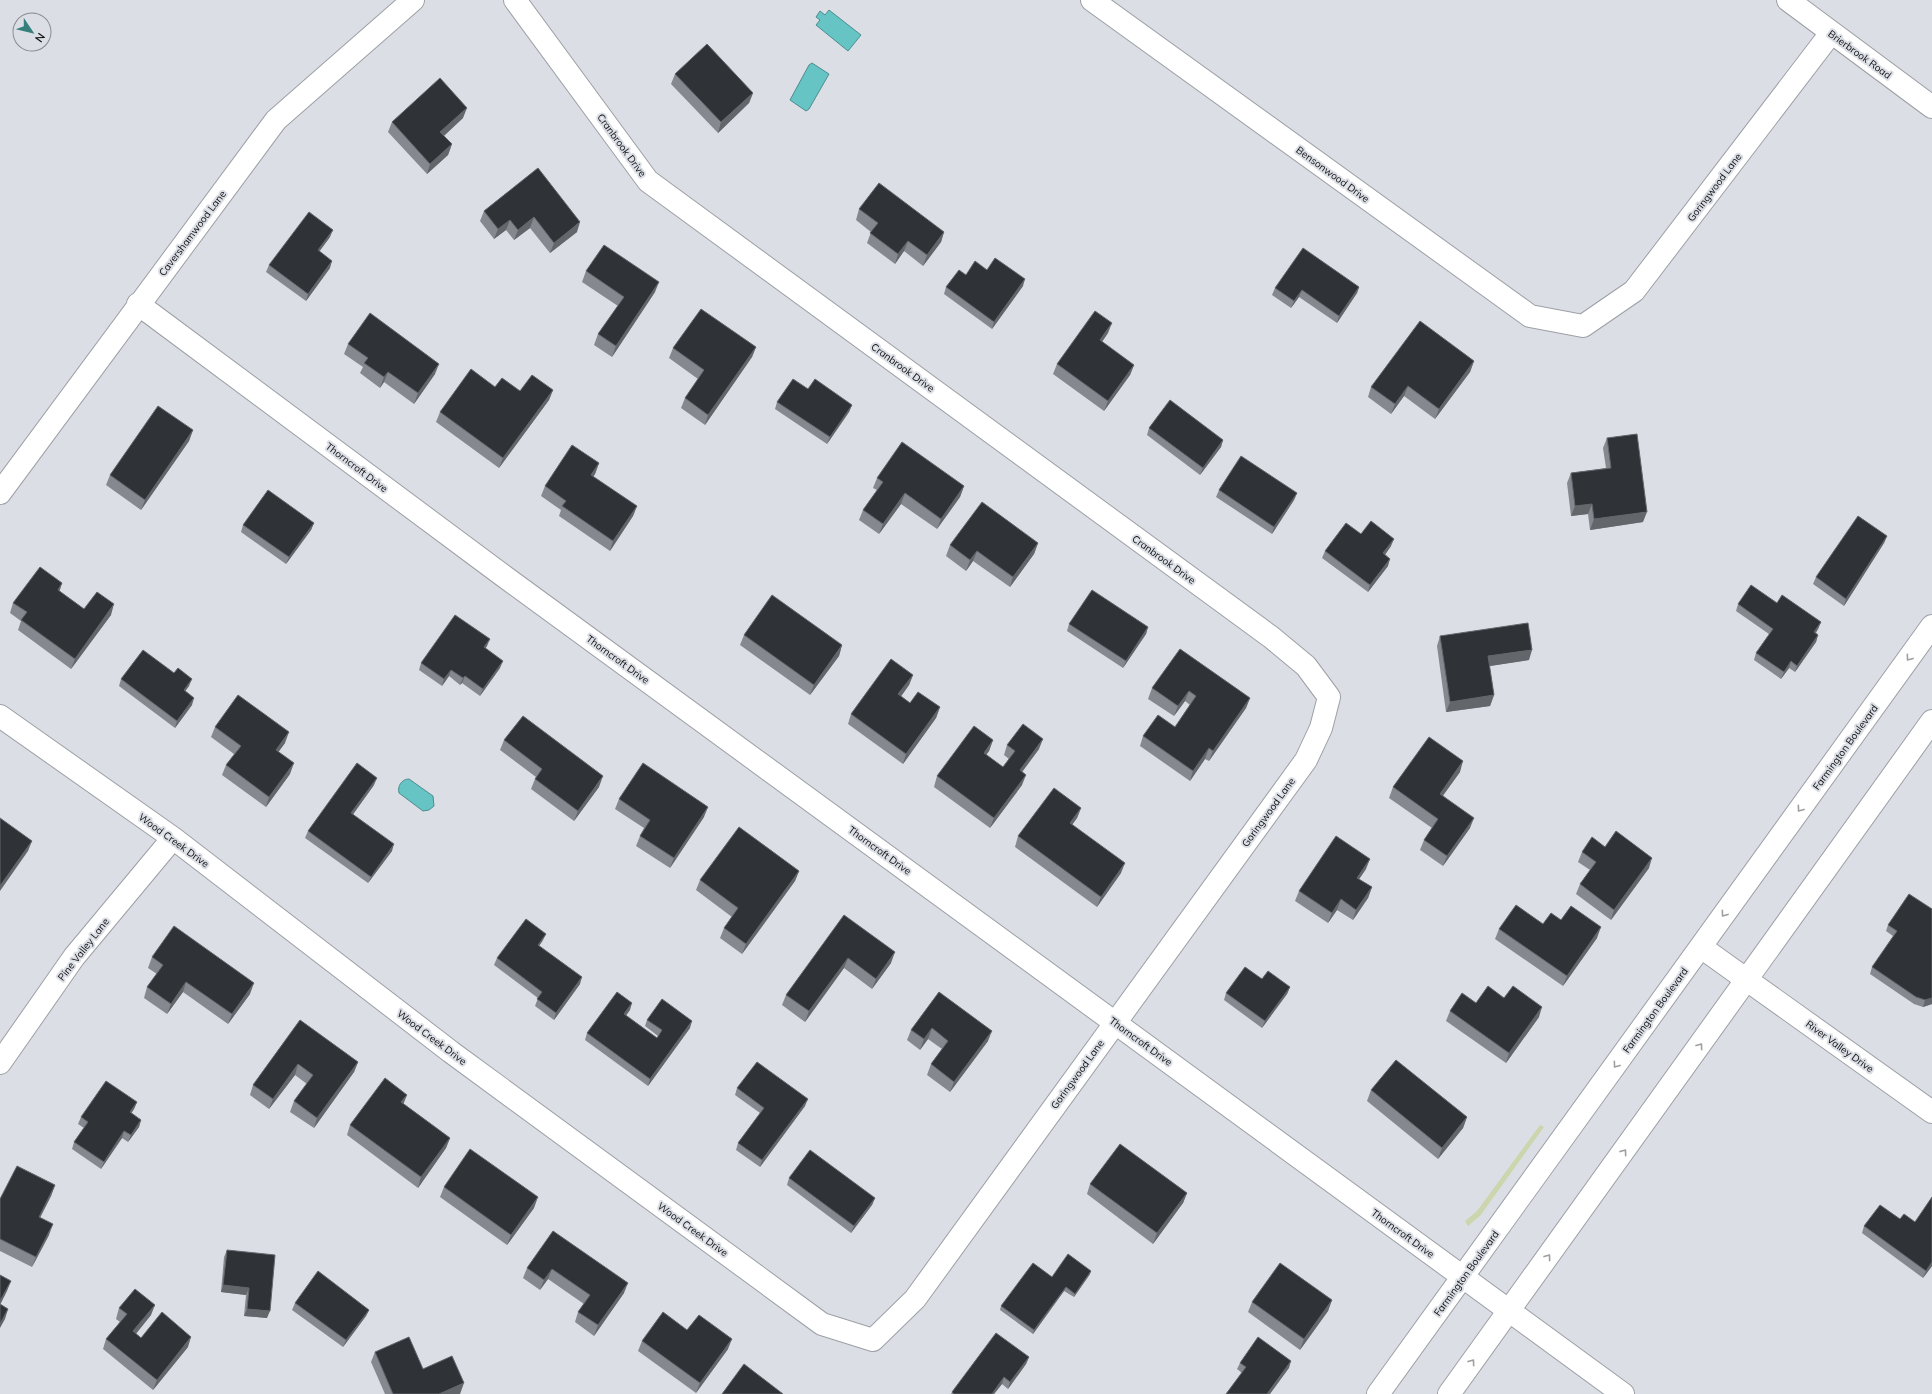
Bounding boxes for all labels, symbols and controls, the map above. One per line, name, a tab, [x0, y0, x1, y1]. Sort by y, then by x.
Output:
north arrow	[12, 12, 52, 52]
street label: Brierbrook Road	[1825, 27, 1894, 82]
text: N	[32, 30, 48, 45]
street label: Cranbrook Drive	[594, 111, 649, 180]
street label: Bensonwood Drive	[1294, 143, 1372, 205]
street label: Goringwood Lane	[1684, 151, 1744, 224]
street label: Cavershamwood Lane	[156, 188, 229, 279]
street label: Cranbrook Drive	[868, 340, 937, 395]
street label: Thorncroft Drive	[323, 440, 390, 495]
street label: Cranbrook Drive	[1129, 532, 1198, 587]
street label: Thorncroft Drive	[584, 632, 652, 687]
one-way arrow	[1906, 654, 1914, 661]
street label: Farmington Boulevard	[1810, 702, 1881, 793]
street label: Goringwood Lane	[1239, 775, 1298, 849]
one-way arrow	[1798, 804, 1805, 811]
street label: Wood Creek Drive	[136, 811, 211, 870]
street label: Thorncroft Drive	[846, 823, 914, 878]
one-way arrow	[1721, 910, 1729, 917]
street label: Pine Valley Lane	[55, 915, 112, 983]
street label: Farmington Boulevard	[1620, 965, 1691, 1056]
street label: Wood Creek Drive	[394, 1007, 469, 1068]
street label: Thorncroft Drive	[1107, 1014, 1175, 1069]
street label: River Valley Drive	[1803, 1017, 1876, 1075]
street label: Goringwood Lane	[1048, 1037, 1107, 1111]
one-way arrow	[1695, 1043, 1703, 1050]
one-way arrow	[1613, 1061, 1620, 1068]
one-way arrow	[1619, 1149, 1626, 1156]
street label: Wood Creek Drive	[655, 1200, 730, 1259]
street label: Thorncroft Drive	[1369, 1206, 1437, 1261]
street label: Farmington Boulevard	[1431, 1228, 1502, 1319]
one-way arrow	[1543, 1254, 1551, 1261]
one-way arrow	[1467, 1360, 1474, 1367]

